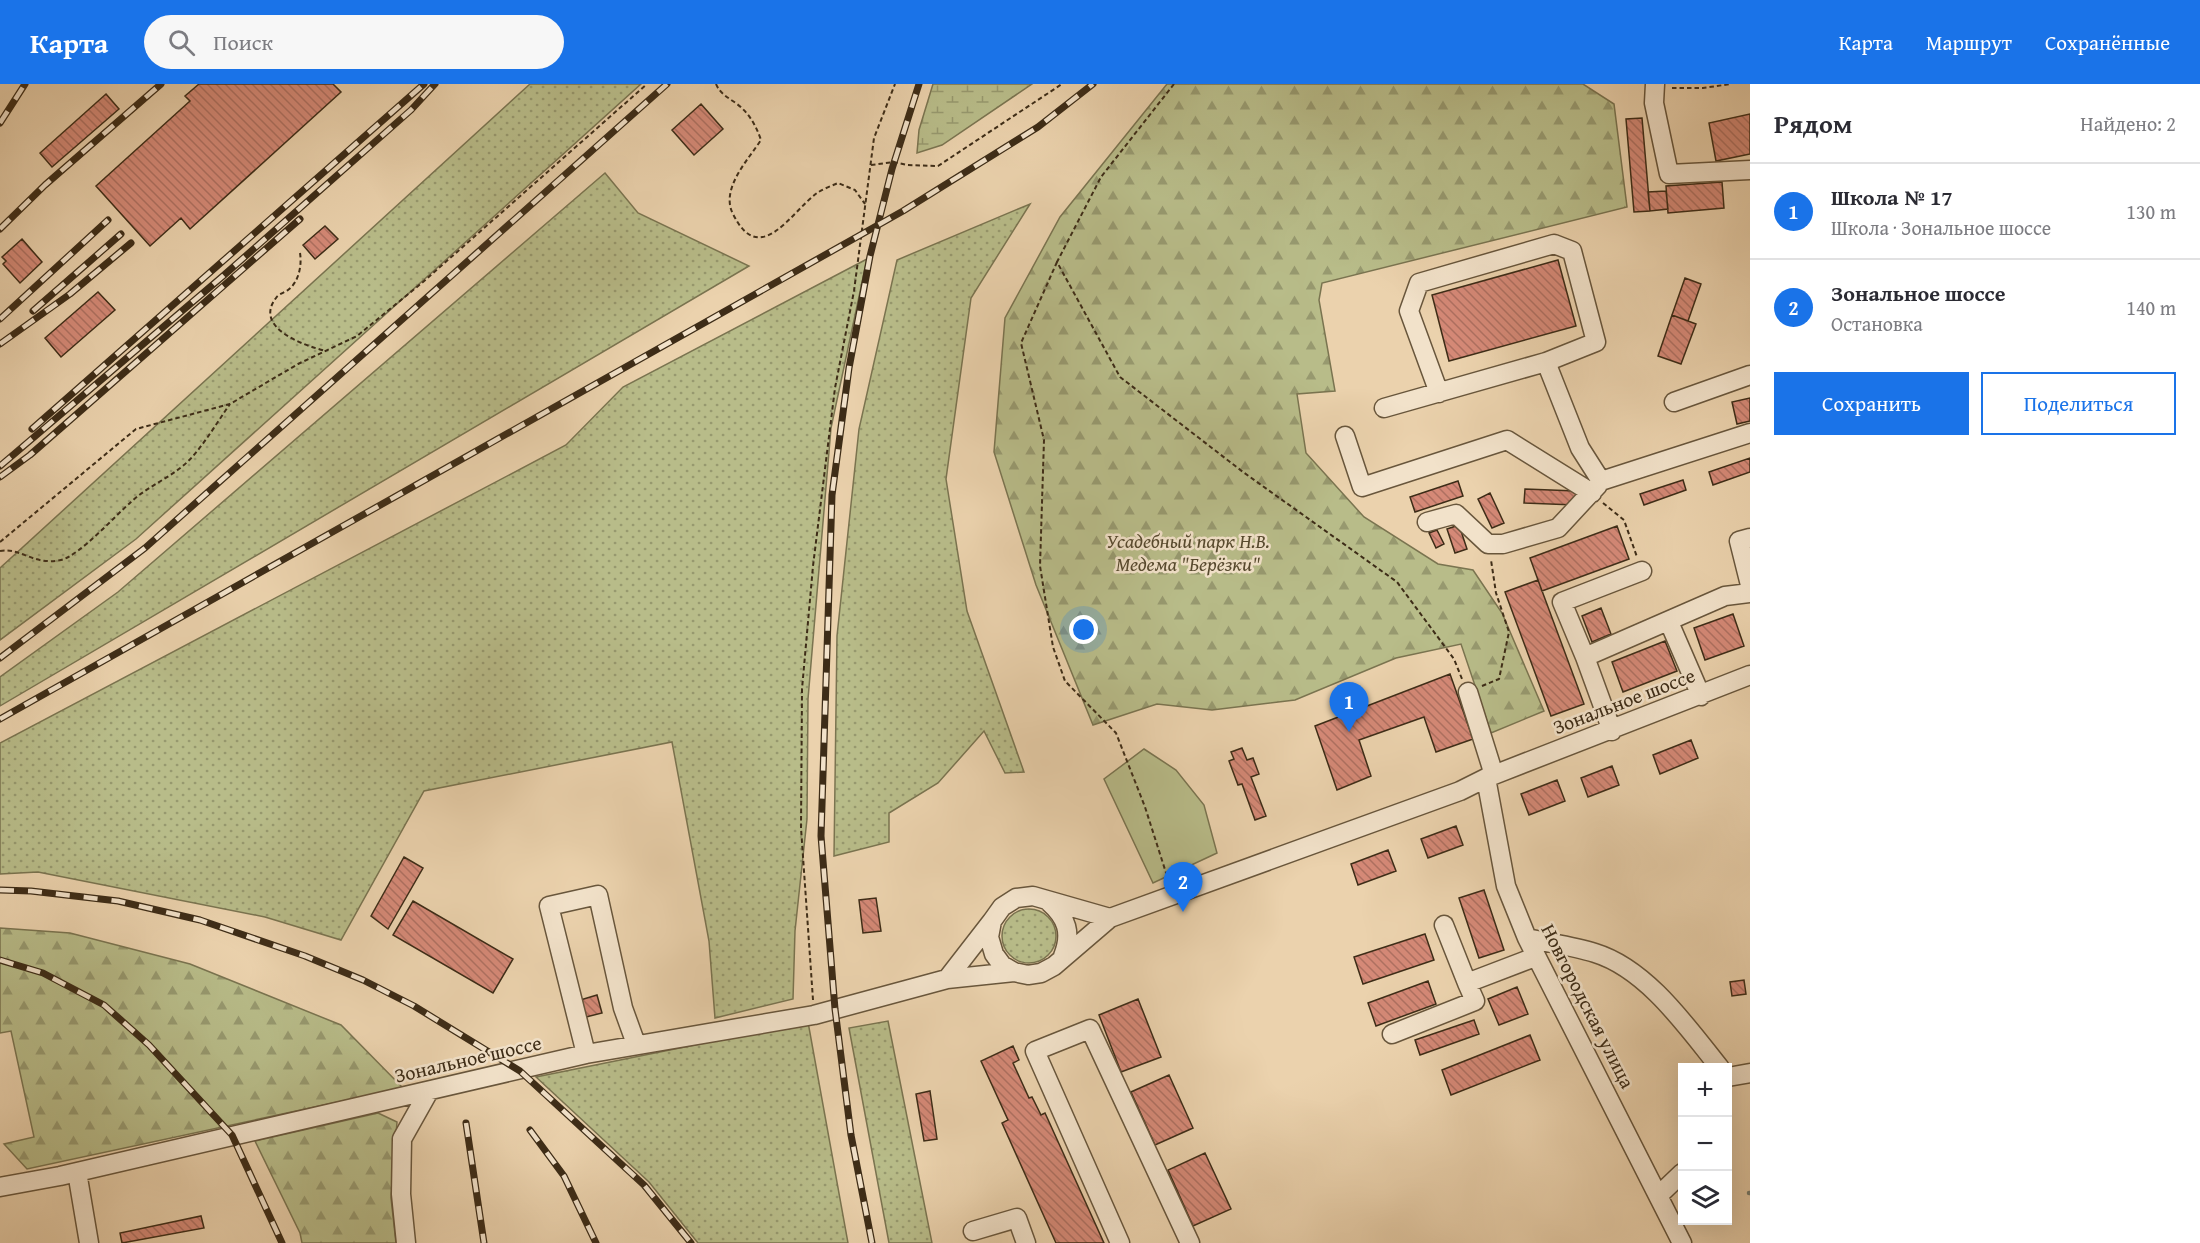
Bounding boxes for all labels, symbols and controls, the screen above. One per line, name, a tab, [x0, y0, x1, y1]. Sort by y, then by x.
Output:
search box	[144, 15, 564, 69]
text: Карта	[30, 22, 108, 63]
icon: search	[165, 26, 198, 59]
text: Поиск	[213, 26, 273, 58]
text: Карта	[1839, 27, 1893, 58]
text: Маршрут	[1926, 27, 2012, 58]
text: Сохранённые	[2045, 27, 2170, 58]
text: Рядом	[1774, 104, 1852, 143]
text: Найдено: 2	[2080, 109, 2176, 138]
text: Школа № 17	[1831, 181, 1953, 213]
text: 1	[1788, 197, 1799, 226]
text: 130 m	[2126, 197, 2176, 226]
text: Школа · Зональное шоссе	[1831, 213, 2051, 242]
text: Зональное шоссе	[1831, 277, 2006, 309]
text: 2	[1788, 293, 1799, 322]
text: 140 m	[2126, 293, 2176, 322]
text: Остановка	[1831, 309, 1923, 338]
button: Сохранить	[1774, 372, 1969, 435]
button: Поделиться	[1981, 372, 2176, 435]
park label: Усадебный парк Н.В. Медема "Берёзки"	[1106, 526, 1270, 578]
your location	[1069, 615, 1098, 644]
street label: Зональное шоссе	[1549, 660, 1699, 741]
pin: 1	[1330, 682, 1368, 732]
pin: 2	[1164, 862, 1202, 912]
street label: Новгородская улица	[1534, 918, 1643, 1093]
street label: Зональное шоссе	[391, 1027, 544, 1090]
map controls	[1678, 1063, 1732, 1225]
button: +	[1678, 1063, 1732, 1117]
button: −	[1678, 1117, 1732, 1171]
button: layers	[1678, 1171, 1732, 1225]

